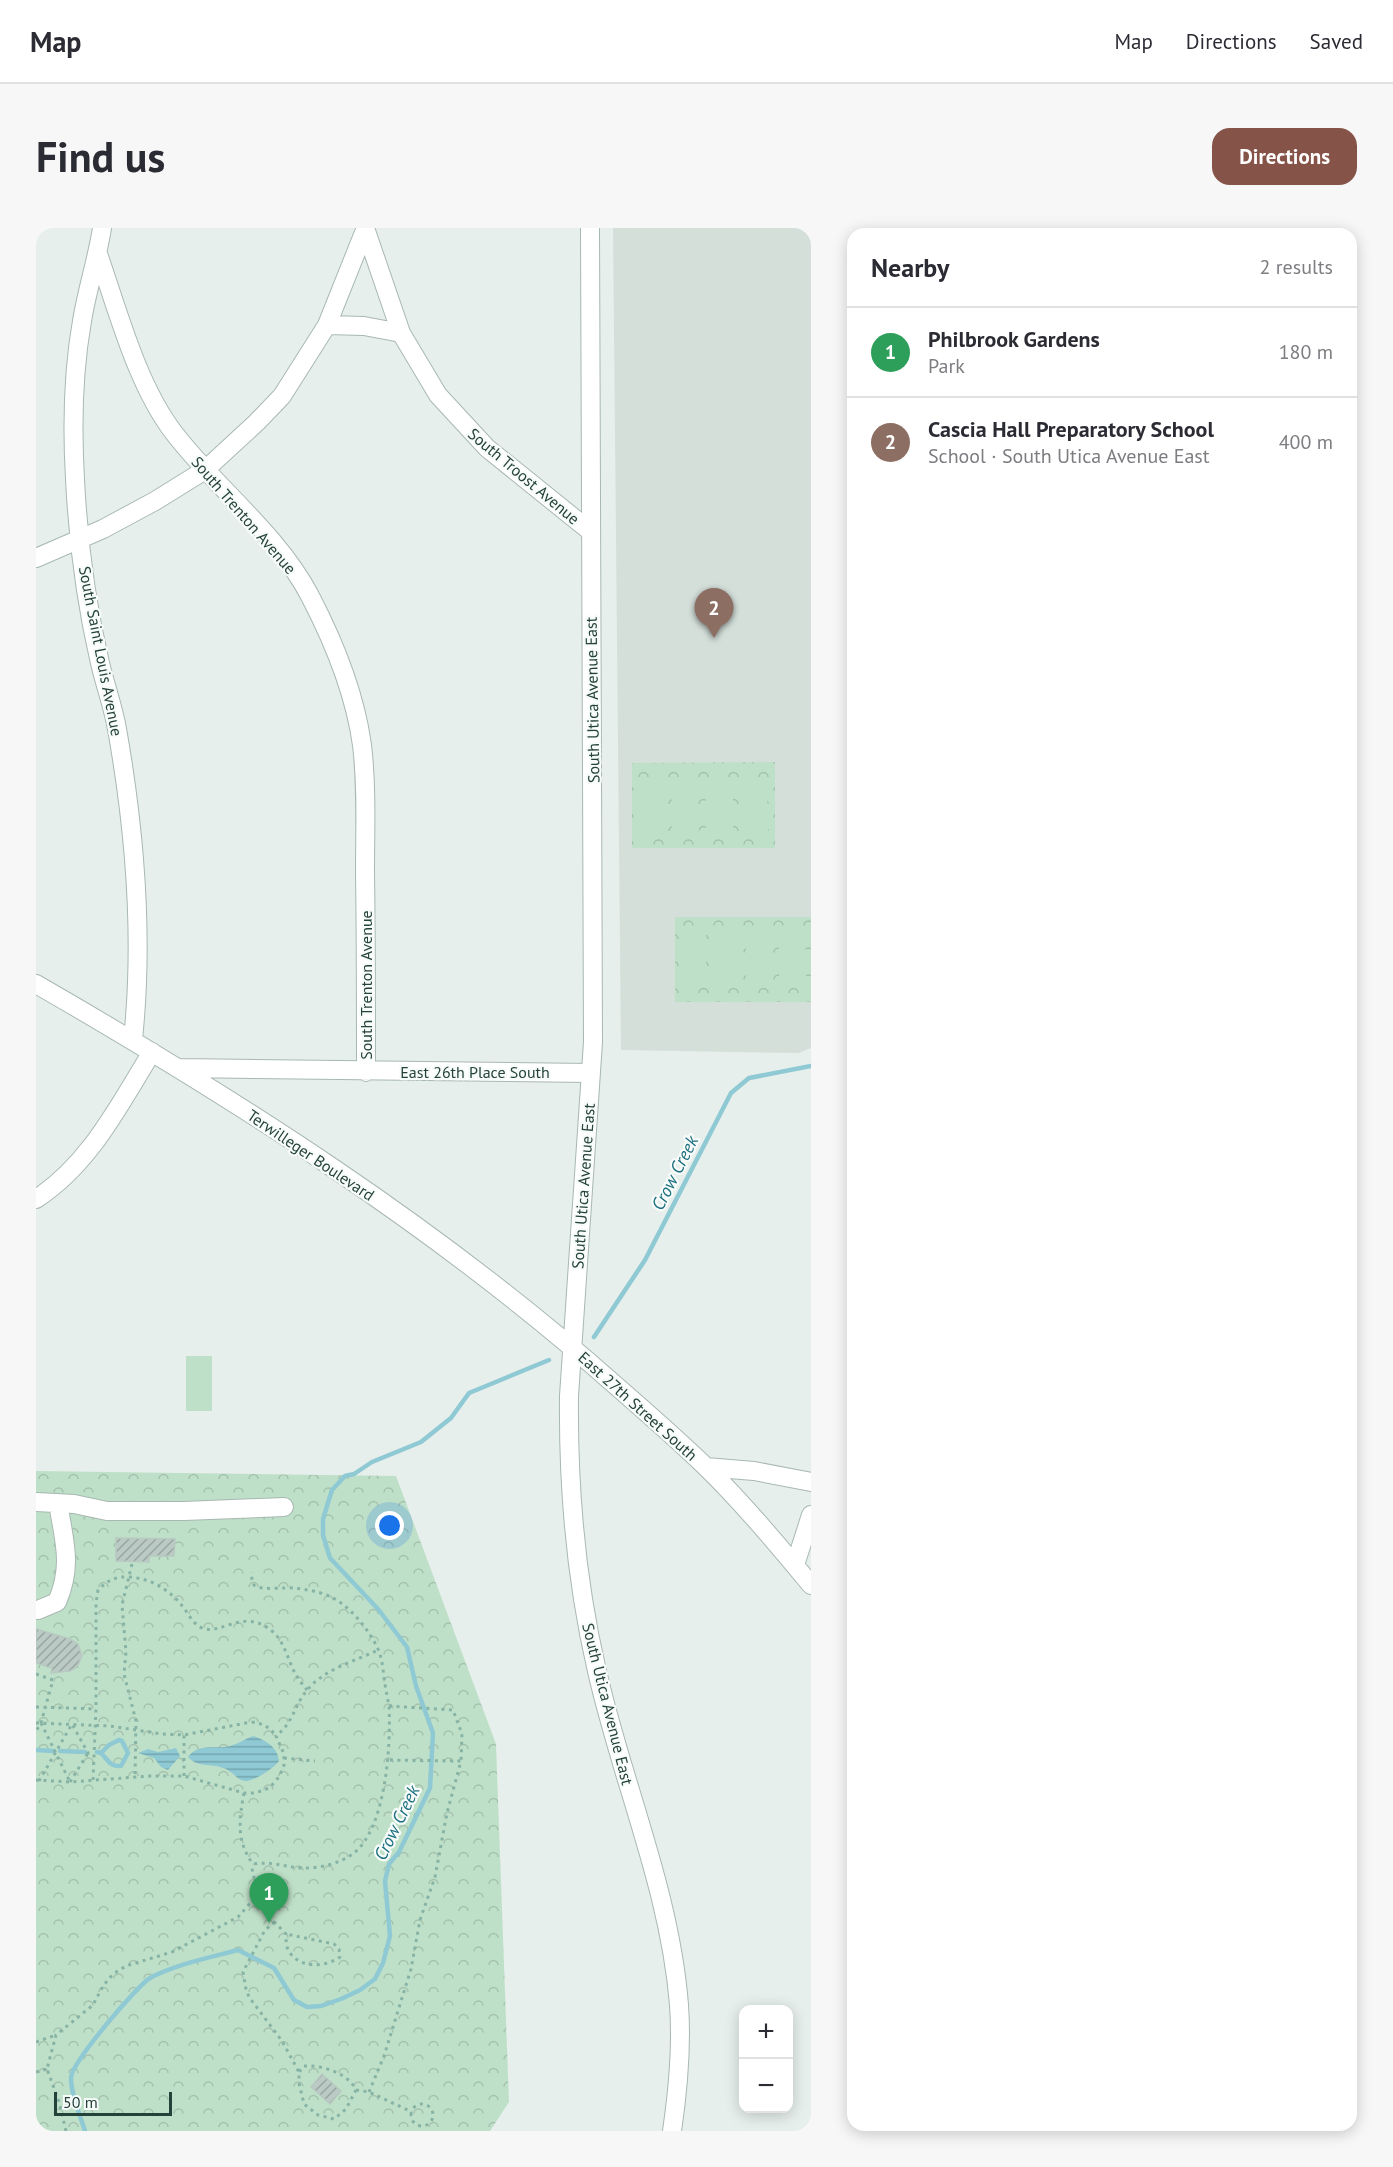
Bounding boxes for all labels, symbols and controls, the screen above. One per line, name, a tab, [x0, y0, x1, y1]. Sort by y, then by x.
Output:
text: Map	[30, 23, 81, 60]
text: Map	[1114, 28, 1153, 55]
text: Directions	[1186, 28, 1277, 55]
text: Saved	[1310, 28, 1363, 55]
button: Directions	[1212, 128, 1357, 185]
text: Find us	[36, 129, 165, 184]
text: Nearby	[871, 251, 949, 284]
text: 2 results	[1260, 254, 1333, 280]
text: Philbrook Gardens	[928, 325, 1100, 353]
text: 1	[885, 339, 896, 365]
text: 180 m	[1279, 339, 1333, 365]
text: Park	[928, 353, 965, 379]
text: Cascia Hall Preparatory School	[928, 415, 1214, 443]
street label: South Troost Avenue	[464, 424, 584, 528]
text: 2	[885, 429, 896, 455]
text: 400 m	[1279, 429, 1333, 455]
text: School · South Utica Avenue East	[928, 443, 1210, 469]
street label: South Trenton Avenue	[187, 452, 301, 578]
street label: South Saint Louis Avenue	[75, 564, 127, 738]
pin: 2	[694, 588, 734, 638]
street label: South Utica Avenue East	[581, 616, 603, 783]
street label: South Trenton Avenue	[356, 910, 376, 1060]
street label: East 26th Place South	[400, 1062, 550, 1082]
street label: South Utica Avenue East	[567, 1102, 599, 1270]
street label: Terwilleger Boulevard	[244, 1105, 378, 1205]
water label: Crow Creek	[646, 1131, 704, 1214]
street label: East 27th Street South	[574, 1347, 702, 1465]
your location	[375, 1511, 404, 1540]
street label: South Utica Avenue East	[578, 1621, 638, 1788]
water label: Crow Creek	[369, 1781, 425, 1864]
pin: 1	[250, 1874, 288, 1923]
map controls	[739, 2005, 793, 2113]
button: +	[739, 2005, 793, 2059]
button: −	[739, 2059, 793, 2113]
scale bar	[54, 2089, 172, 2116]
text: 50 m	[63, 2092, 98, 2112]

